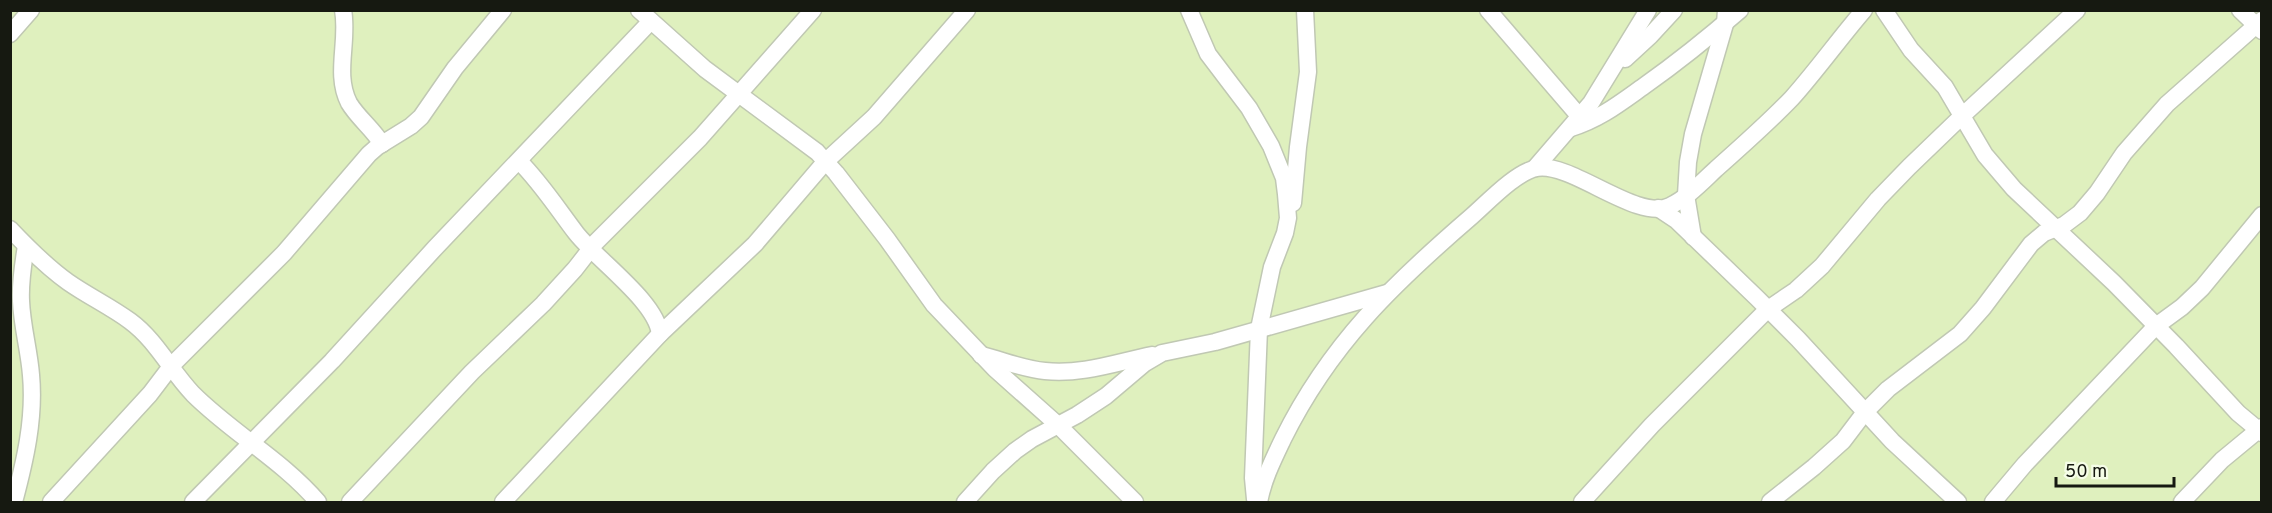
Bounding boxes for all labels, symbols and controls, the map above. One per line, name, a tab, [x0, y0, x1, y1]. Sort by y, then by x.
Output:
scale bar	[2056, 450, 2174, 488]
text: 50 m	[2065, 461, 2107, 484]

